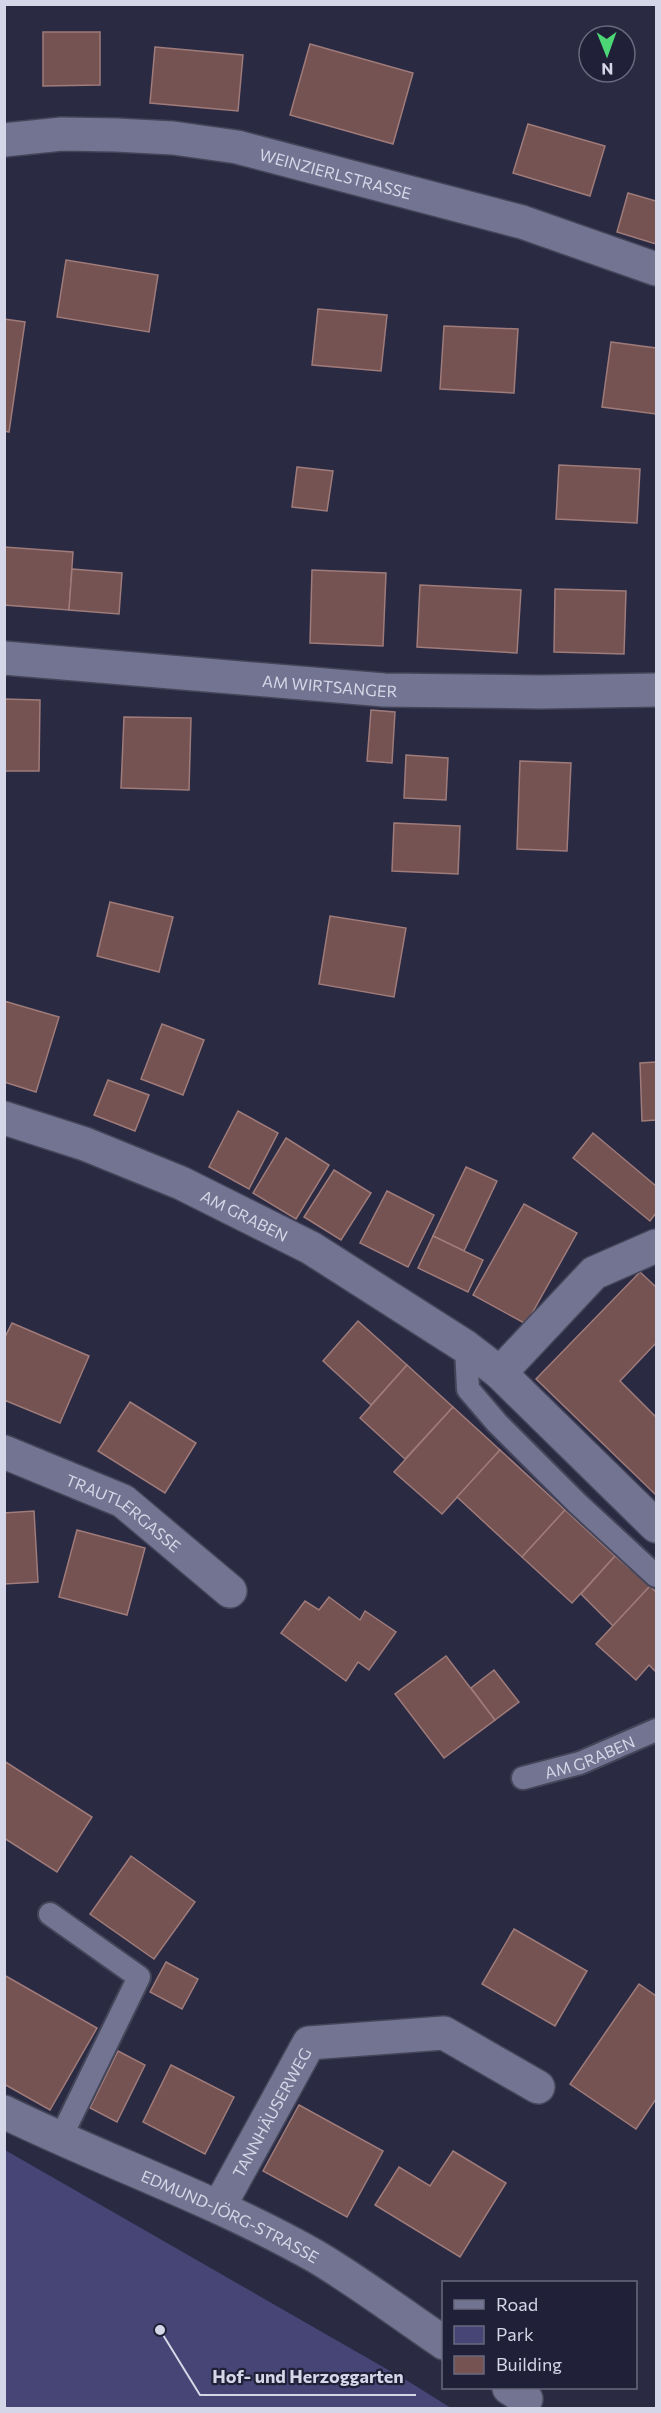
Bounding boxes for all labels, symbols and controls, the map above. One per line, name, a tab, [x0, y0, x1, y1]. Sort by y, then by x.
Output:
north arrow	[577, 24, 637, 84]
text: N	[601, 60, 613, 79]
street label: WEINZIERLSTRASSE	[258, 144, 414, 202]
street label: AM WIRTSANGER	[262, 670, 398, 700]
street label: AM GRABEN	[198, 1185, 291, 1245]
street label: TRAUTLERGASSE	[63, 1469, 185, 1555]
street label: AM GRABEN	[542, 1731, 637, 1781]
street label: TANNHÄUSERWEG	[228, 2044, 314, 2181]
street label: EDMUND-JÖRG-STRASSE	[139, 2165, 323, 2266]
legend	[442, 2281, 637, 2389]
text: Road	[496, 2293, 538, 2315]
text: Park	[496, 2323, 534, 2345]
text: Building	[496, 2353, 562, 2375]
callout: Hof- und Herzoggarten	[200, 2359, 416, 2395]
text: Hof- und Herzoggarten	[212, 2365, 404, 2387]

